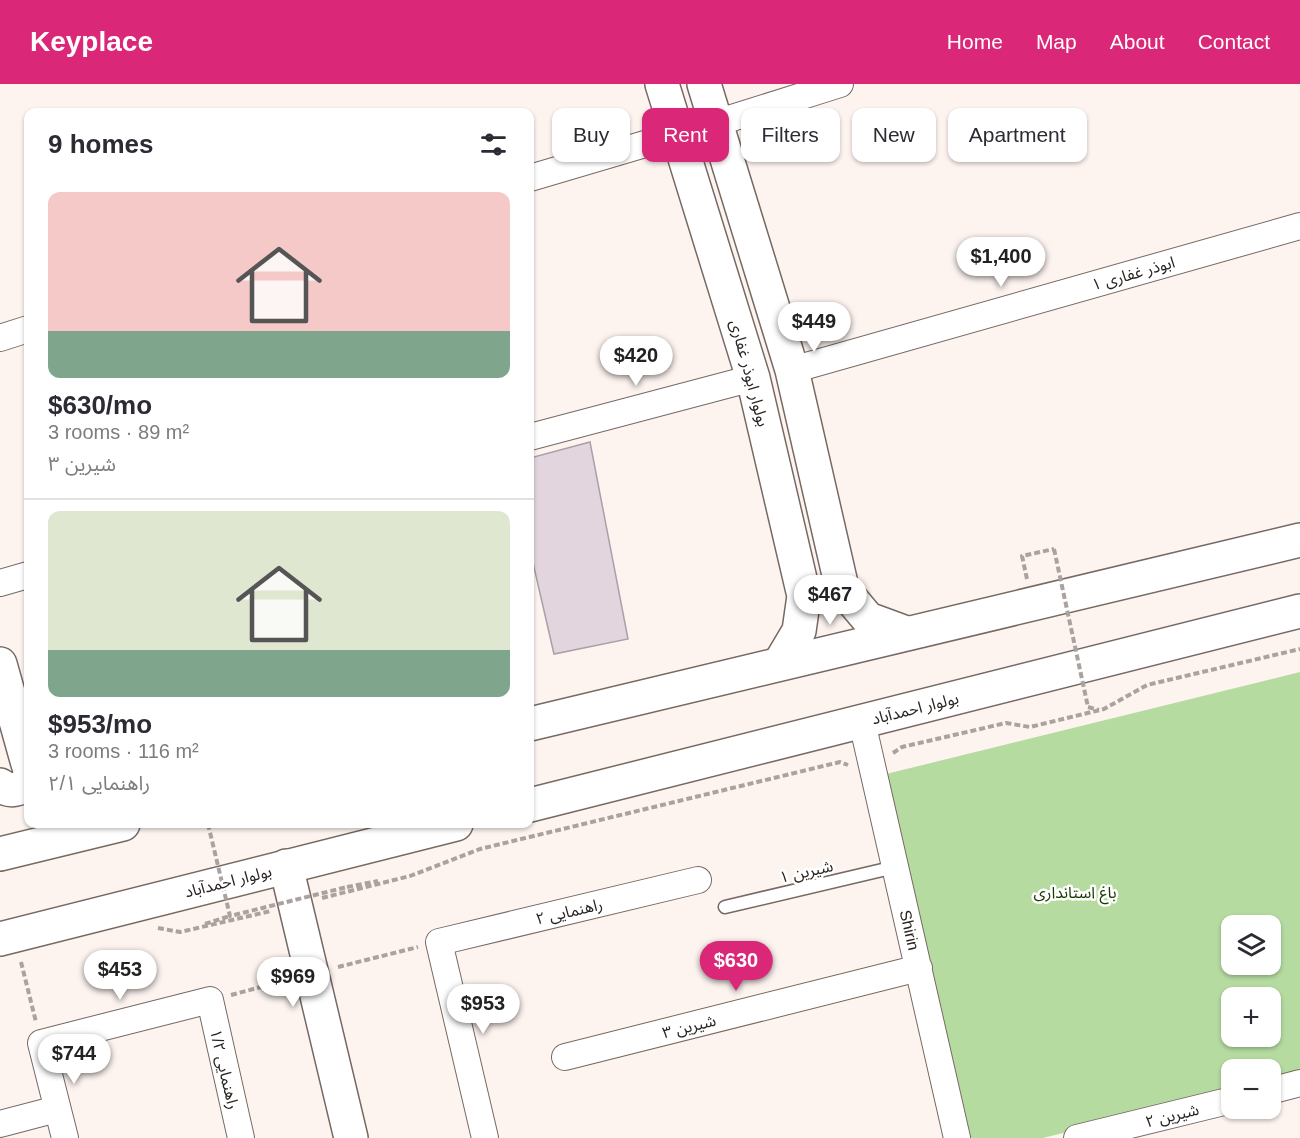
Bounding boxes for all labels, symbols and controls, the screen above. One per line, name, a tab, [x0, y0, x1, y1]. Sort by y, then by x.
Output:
text: Keyplace	[30, 26, 153, 57]
text: Home	[947, 30, 1003, 53]
text: Map	[1036, 30, 1077, 53]
text: About	[1110, 30, 1165, 53]
text: Contact	[1198, 30, 1270, 53]
chip: Buy	[552, 108, 630, 162]
chip: Rent	[642, 108, 729, 162]
chip: Filters	[741, 108, 840, 162]
chip: New	[852, 108, 936, 162]
chip: Apartment	[948, 108, 1087, 162]
icon: filters	[477, 128, 510, 161]
text: 9 homes	[48, 129, 154, 159]
icon: home	[225, 231, 333, 339]
pin: $1,400	[952, 237, 1050, 288]
text: $1,400	[970, 245, 1032, 267]
street label: ابوذر غفاری ۱	[1090, 253, 1177, 294]
pin: $449	[778, 302, 850, 353]
text: $449	[792, 310, 836, 332]
street label: بولوار ابوذر غفاری	[726, 318, 772, 429]
pin: $420	[600, 336, 672, 387]
text: $420	[614, 344, 658, 366]
text: $630/mo	[48, 390, 152, 420]
text: 3 rooms · 89 m²	[48, 421, 189, 443]
text: شیرین ۳	[48, 453, 116, 475]
icon: home	[225, 550, 333, 658]
pin: $467	[794, 575, 866, 626]
text: $467	[808, 583, 852, 605]
street label: بولوار احمدآباد	[870, 689, 961, 728]
text: $953/mo	[48, 709, 152, 739]
text: 3 rooms · 116 m²	[48, 740, 199, 762]
text: راهنمایی ۲/۱	[48, 772, 150, 794]
street label: شیرین ۱	[778, 857, 835, 887]
street label: بولوار احمدآباد	[183, 862, 274, 901]
park label: باغ استانداری	[1033, 884, 1117, 905]
street label: راهنمایی ۲	[534, 896, 604, 928]
street label: Shirin	[897, 908, 922, 952]
map controls	[1221, 915, 1281, 1119]
button: layers	[1221, 915, 1281, 975]
pin: $630	[700, 941, 772, 992]
text: $630	[714, 949, 758, 971]
pin: $453	[84, 950, 156, 1001]
pin: $969	[257, 957, 329, 1008]
text: $453	[98, 958, 142, 980]
text: $969	[271, 965, 315, 987]
pin: $953	[447, 984, 519, 1035]
button: +	[1221, 987, 1281, 1047]
text: $953	[461, 992, 505, 1014]
street label: شیرین ۳	[661, 1012, 718, 1042]
street label: راهنمایی ۱/۲	[206, 1027, 242, 1111]
pin: $744	[38, 1034, 110, 1085]
text: $744	[52, 1042, 96, 1064]
button: −	[1221, 1059, 1281, 1119]
street label: شیرین ۲	[1144, 1101, 1201, 1131]

